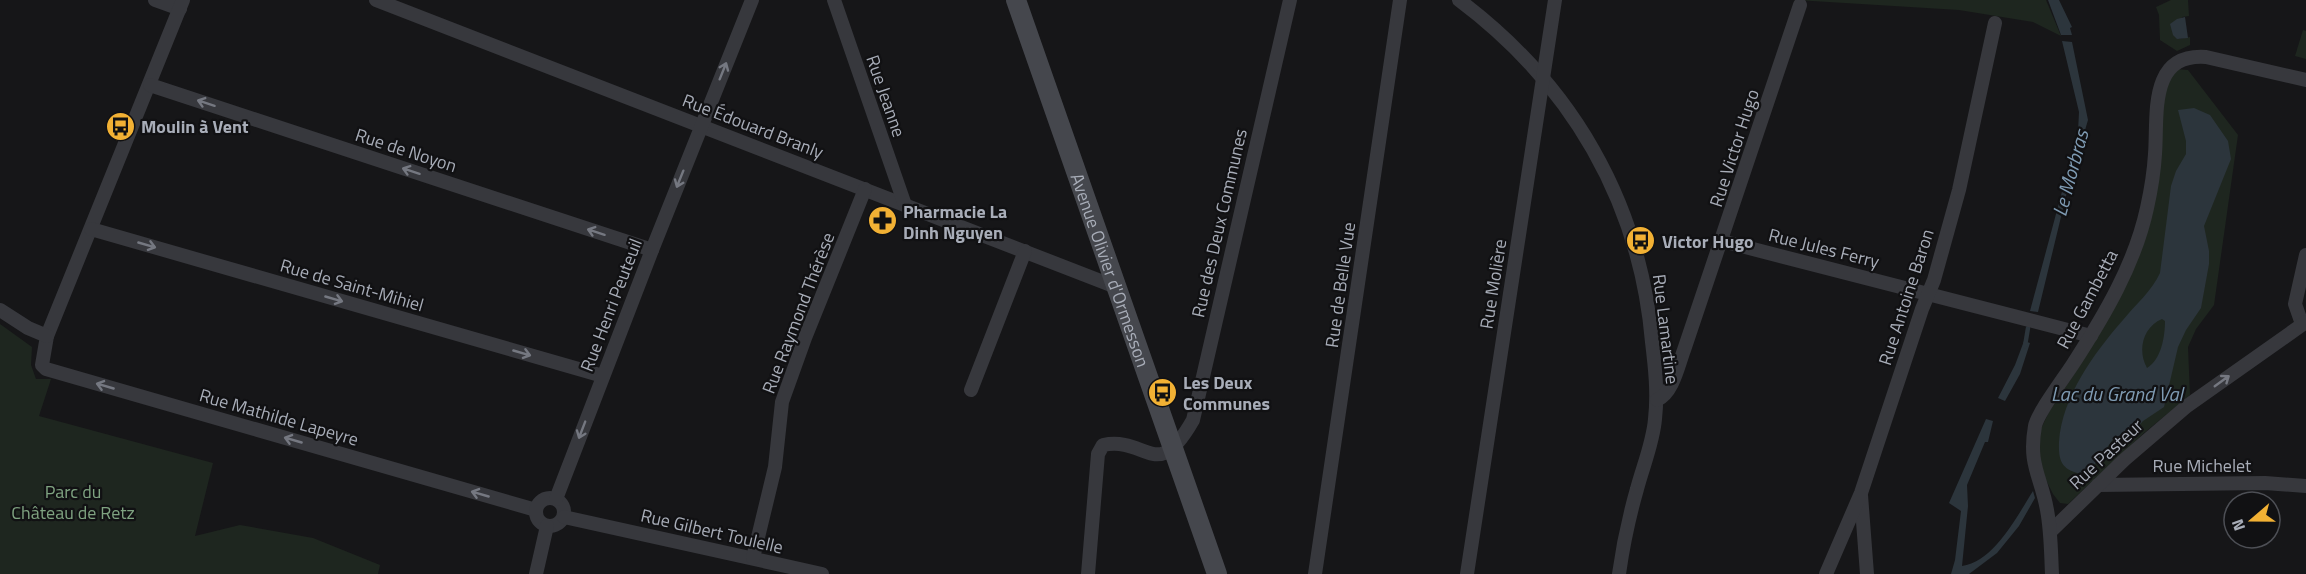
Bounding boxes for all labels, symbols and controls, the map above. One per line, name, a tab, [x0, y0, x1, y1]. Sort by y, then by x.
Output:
street label: Rue Jeanne	[859, 51, 913, 141]
one-way arrow	[718, 62, 729, 80]
street label: Rue Victor Hugo	[1702, 86, 1766, 210]
street label: Rue Édouard Branly	[678, 87, 828, 165]
one-way arrow	[197, 97, 216, 108]
bus stop icon: Moulin à Vent	[104, 110, 136, 142]
place label: Moulin à Vent	[141, 113, 249, 140]
street label: Rue de Noyon	[352, 121, 460, 179]
water label: Le Morbras	[2044, 125, 2097, 220]
street label: Rue des Deux Communes	[1184, 126, 1254, 320]
one-way arrow	[402, 165, 421, 176]
street label: Avenue Olivier d'Ormesson	[1064, 169, 1157, 371]
one-way arrow	[674, 170, 685, 188]
place label: Pharmacie La Dinh Nguyen	[903, 198, 1007, 246]
pharmacy icon: Pharmacie La Dinh Nguyen	[866, 205, 898, 237]
street label: Rue de Belle Vue	[1318, 221, 1362, 349]
street label: Rue Jules Ferry	[1766, 221, 1883, 275]
bus stop icon: Victor Hugo	[1625, 225, 1657, 257]
street label: Rue Antoine Baron	[1871, 225, 1941, 369]
one-way arrow	[587, 226, 606, 237]
street label: Rue Raymond Thérèse	[755, 228, 841, 398]
place label: Victor Hugo	[1662, 228, 1754, 255]
street label: Rue Henri Peuteuil	[573, 234, 649, 376]
street label: Rue Molière	[1473, 237, 1513, 331]
one-way arrow	[137, 240, 156, 251]
street label: Rue Gambetta	[2050, 245, 2124, 353]
street label: Rue de Saint-Mihiel	[277, 252, 427, 318]
street label: Rue Lamartine	[1646, 272, 1686, 386]
one-way arrow	[324, 294, 343, 305]
one-way arrow	[512, 347, 531, 359]
place label: Les Deux Communes	[1183, 369, 1270, 417]
one-way arrow	[2214, 374, 2230, 387]
bus stop icon: Les Deux Communes	[1146, 376, 1178, 408]
water label: Lac du Grand Val	[2051, 378, 2186, 409]
one-way arrow	[96, 380, 115, 391]
street label: Rue Mathilde Lapeyre	[196, 381, 362, 453]
street label: Rue Pasteur	[2063, 412, 2149, 496]
one-way arrow	[576, 420, 587, 439]
one-way arrow	[284, 434, 303, 445]
street label: Rue Michelet	[2153, 452, 2252, 479]
park label: Parc du Château de Retz	[11, 478, 135, 526]
one-way arrow	[471, 488, 490, 499]
north arrow	[2222, 490, 2282, 550]
street label: Rue Gilbert Toulelle	[638, 501, 786, 561]
text: N	[2225, 516, 2251, 534]

